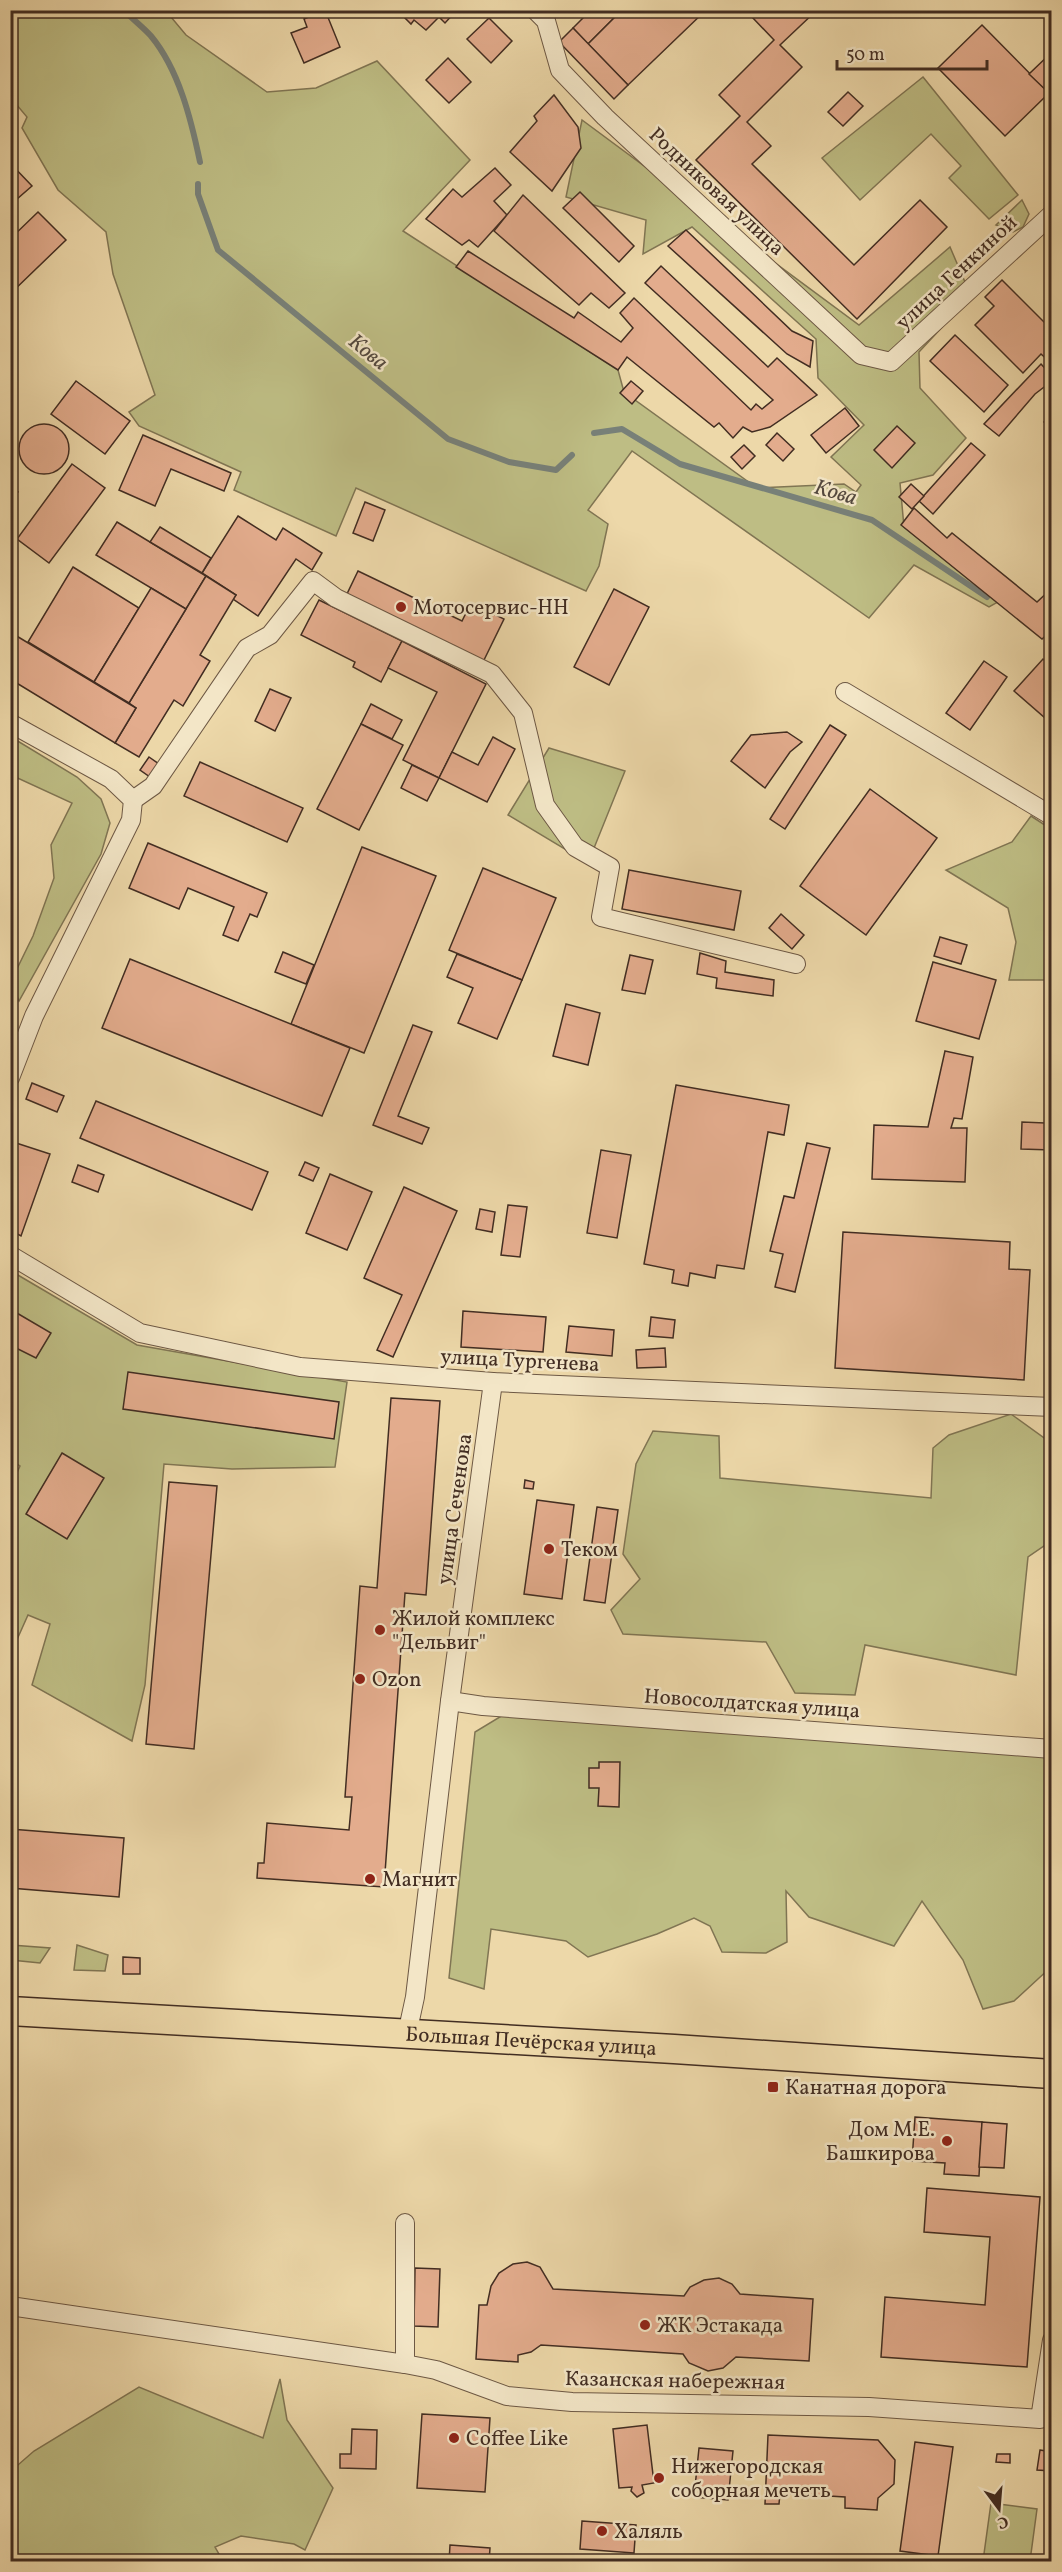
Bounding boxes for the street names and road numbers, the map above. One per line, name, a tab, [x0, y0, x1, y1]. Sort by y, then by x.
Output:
street label: Родниковая улица	[642, 121, 790, 263]
street label: улица Генкиной	[890, 209, 1024, 337]
street label: улица Тургенева	[440, 1343, 600, 1380]
street label: улица Сеченова	[431, 1432, 480, 1587]
street label: Новосолдатская улица	[643, 1682, 861, 1727]
street label: Большая Печёрская улица	[405, 2021, 658, 2064]
street label: Казанская набережная	[565, 2365, 785, 2398]

